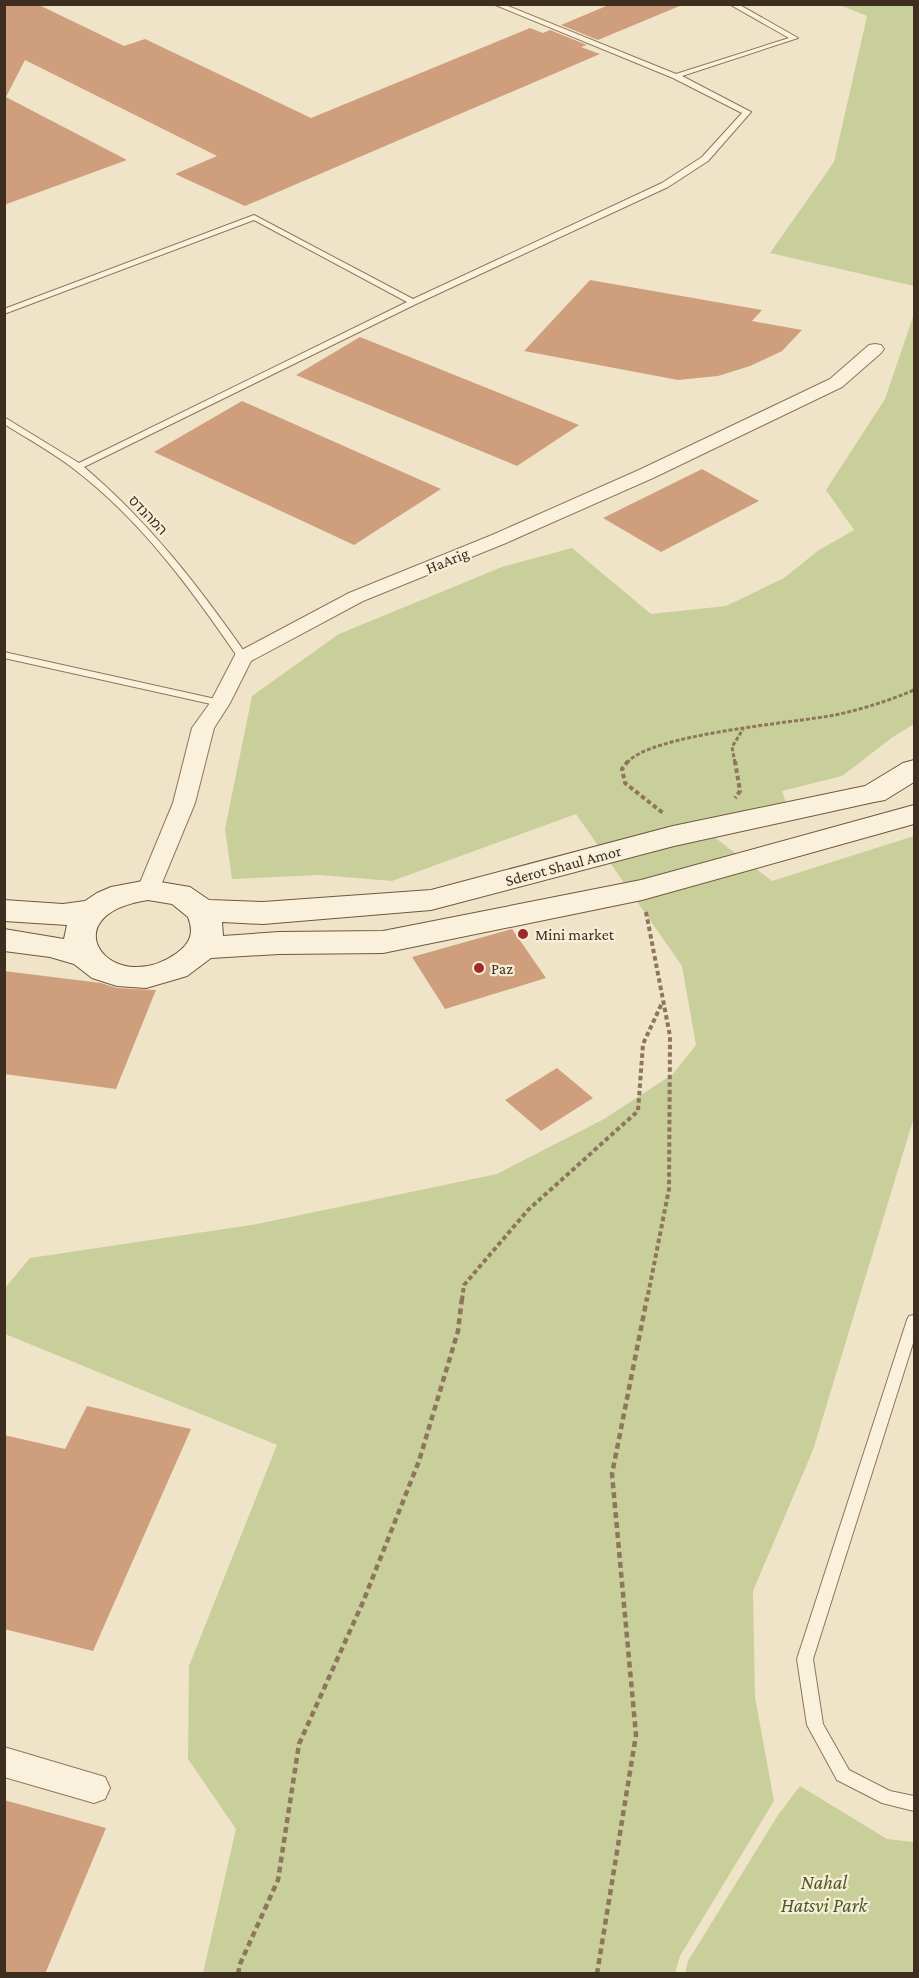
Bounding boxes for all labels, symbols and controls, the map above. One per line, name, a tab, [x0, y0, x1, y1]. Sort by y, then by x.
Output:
street label: המהנדס	[125, 492, 171, 538]
street label: HaArig	[423, 544, 472, 578]
street label: Sderot Shaul Amor	[503, 842, 623, 889]
place label: Mini market	[535, 926, 615, 943]
marker: Mini market	[516, 927, 530, 941]
place label: Paz	[491, 960, 513, 977]
marker: Paz	[472, 961, 486, 975]
park label: Nahal Hatsvi Park	[781, 1871, 869, 1916]

